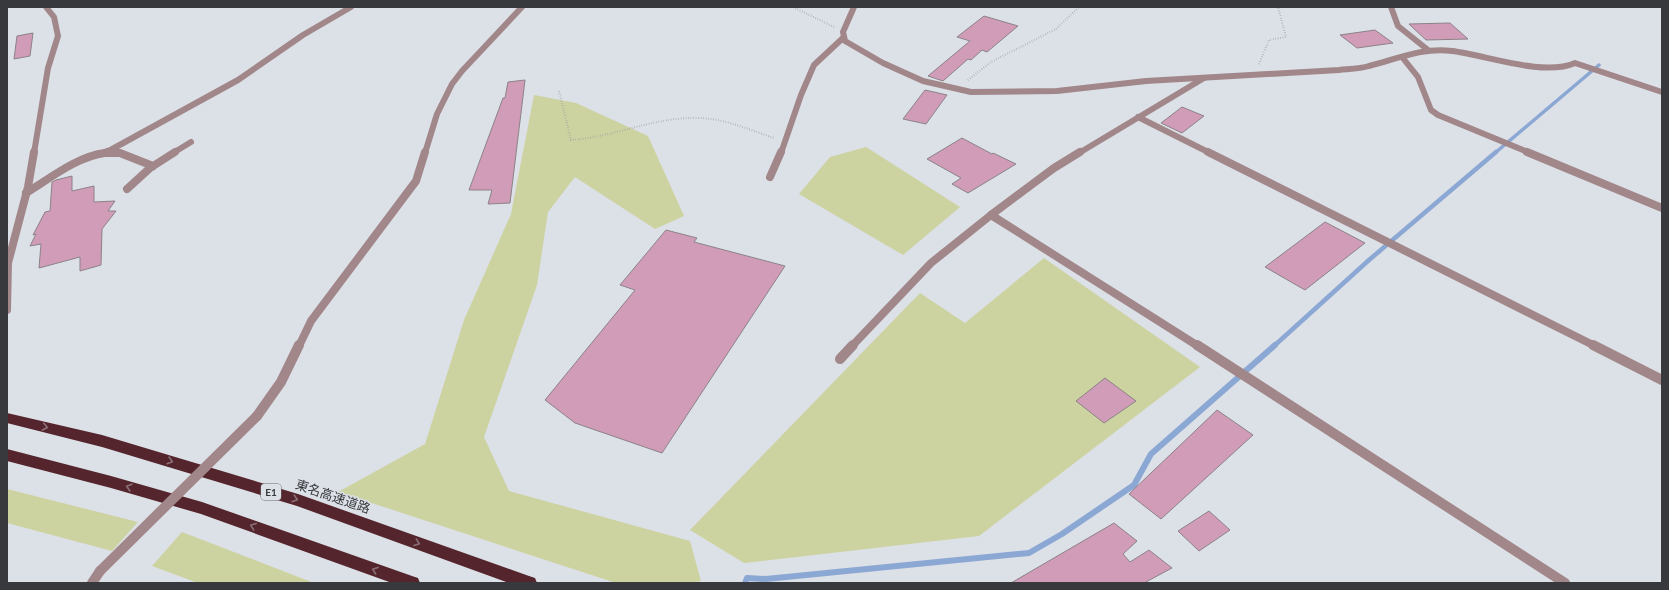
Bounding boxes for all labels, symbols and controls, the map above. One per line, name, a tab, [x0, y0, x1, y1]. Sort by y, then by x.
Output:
one-way arrow	[42, 423, 48, 431]
one-way arrow	[167, 456, 174, 465]
street label: 東名高速道路	[294, 476, 372, 516]
one-way arrow	[126, 483, 133, 492]
road number: E1	[261, 484, 281, 500]
one-way arrow	[291, 495, 298, 503]
one-way arrow	[249, 522, 256, 531]
one-way arrow	[414, 538, 421, 546]
one-way arrow	[372, 566, 379, 574]

